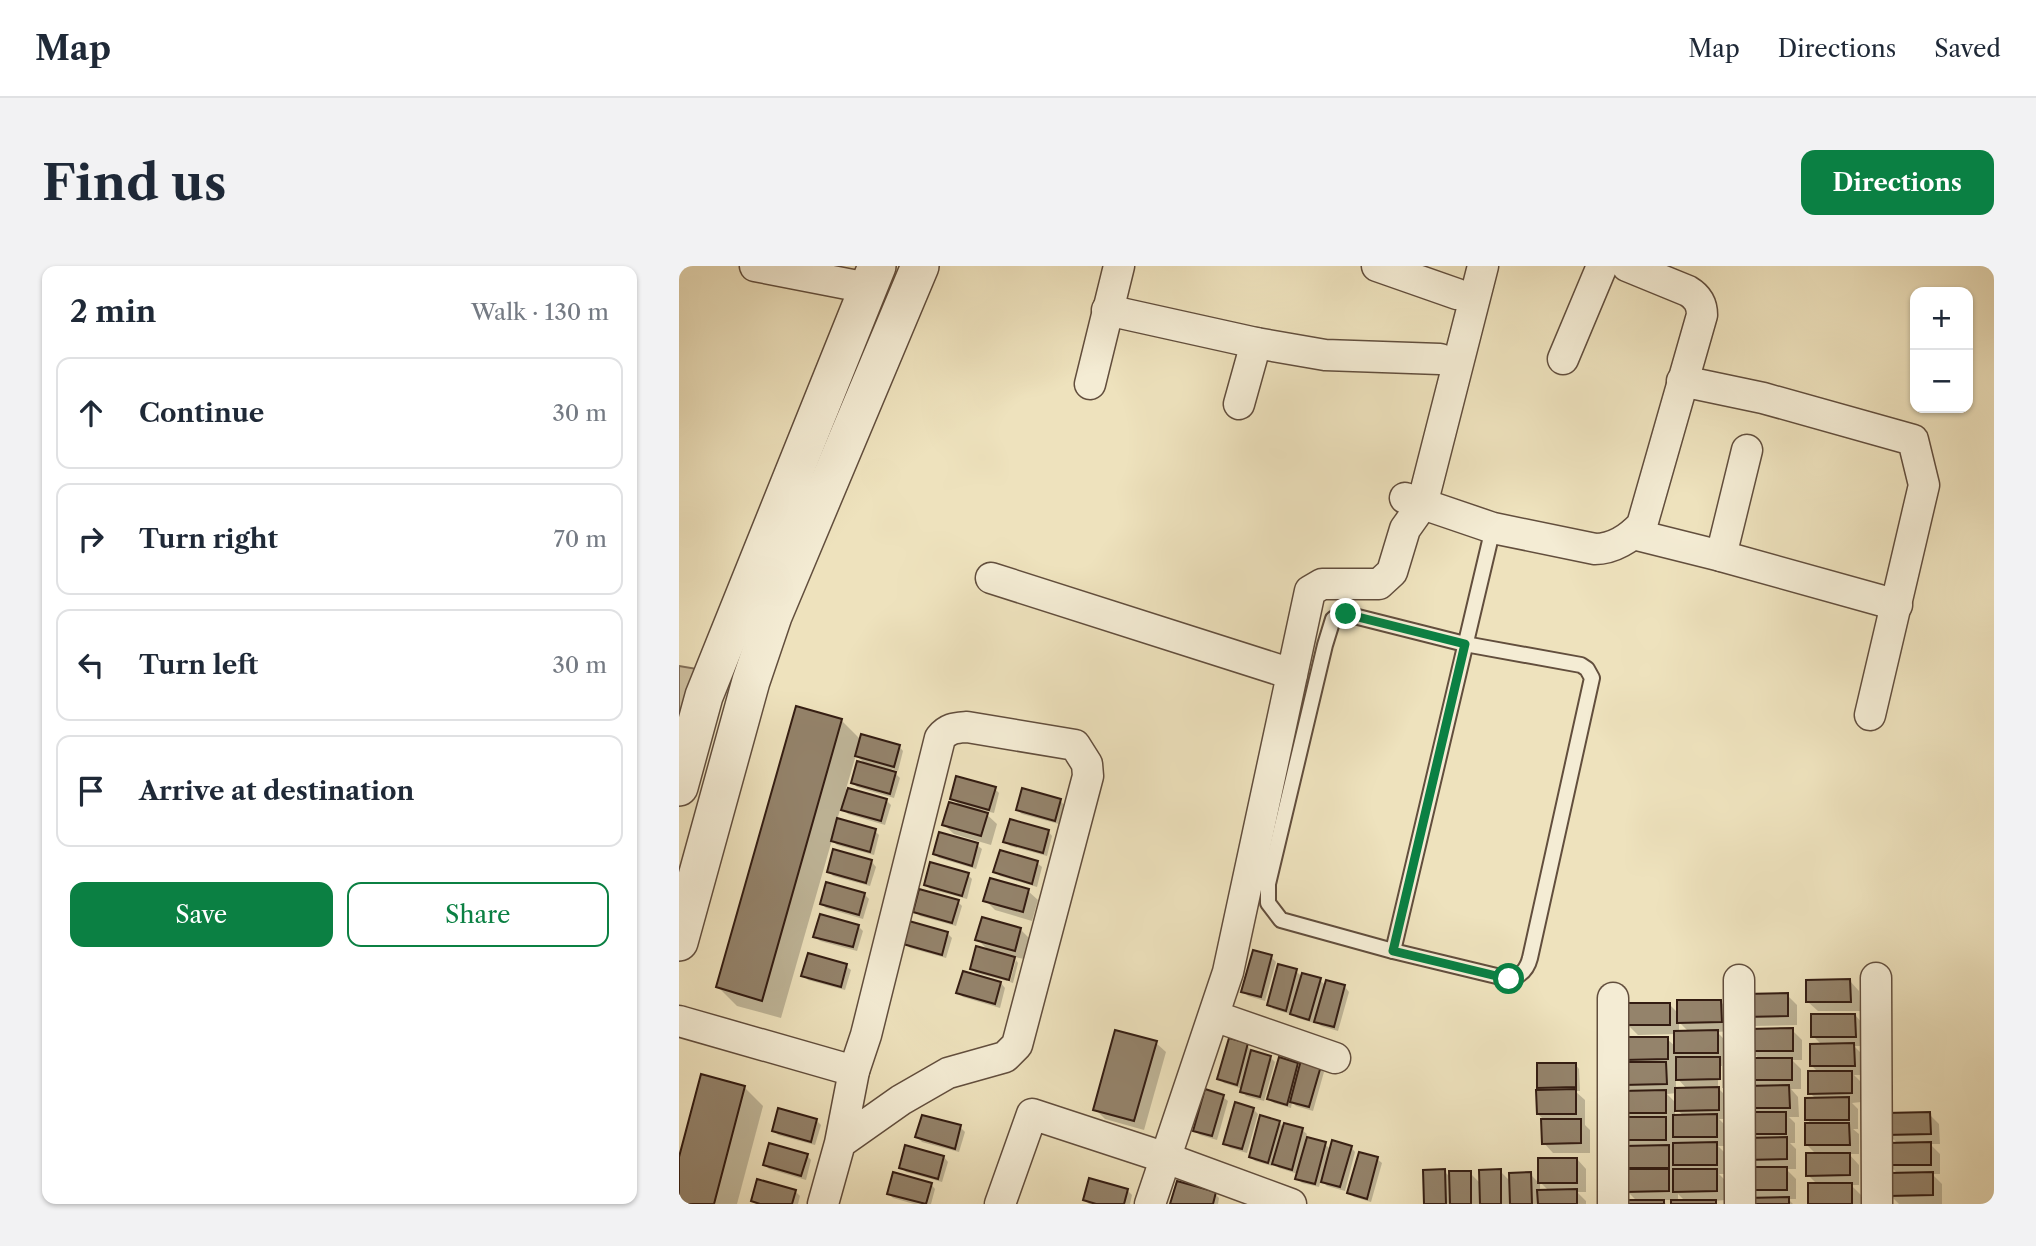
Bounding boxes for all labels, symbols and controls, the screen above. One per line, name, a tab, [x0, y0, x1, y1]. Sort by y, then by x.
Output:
text: Map	[35, 28, 111, 69]
text: Map	[1688, 34, 1740, 63]
text: Directions	[1778, 34, 1896, 63]
text: Saved	[1934, 34, 2001, 63]
button: Directions	[1801, 150, 1994, 215]
text: Find us	[42, 152, 226, 213]
map controls	[1910, 287, 1973, 413]
button: +	[1910, 287, 1973, 350]
text: 2 min	[70, 293, 156, 330]
text: Walk · 130 m	[471, 298, 609, 326]
button: −	[1910, 350, 1973, 413]
icon: ahead	[72, 394, 110, 432]
text: Continue	[139, 397, 264, 429]
text: 30 m	[552, 399, 607, 427]
icon: right	[72, 520, 110, 558]
text: Turn right	[139, 523, 278, 555]
text: 70 m	[554, 525, 607, 553]
route end	[1330, 598, 1361, 629]
icon: left	[72, 646, 110, 684]
text: Turn left	[139, 649, 258, 681]
text: 30 m	[552, 651, 607, 679]
icon: arrive	[72, 772, 110, 810]
text: Arrive at destination	[139, 775, 414, 807]
button: Save	[70, 882, 333, 947]
button: Share	[347, 882, 609, 947]
route start	[1493, 963, 1524, 994]

